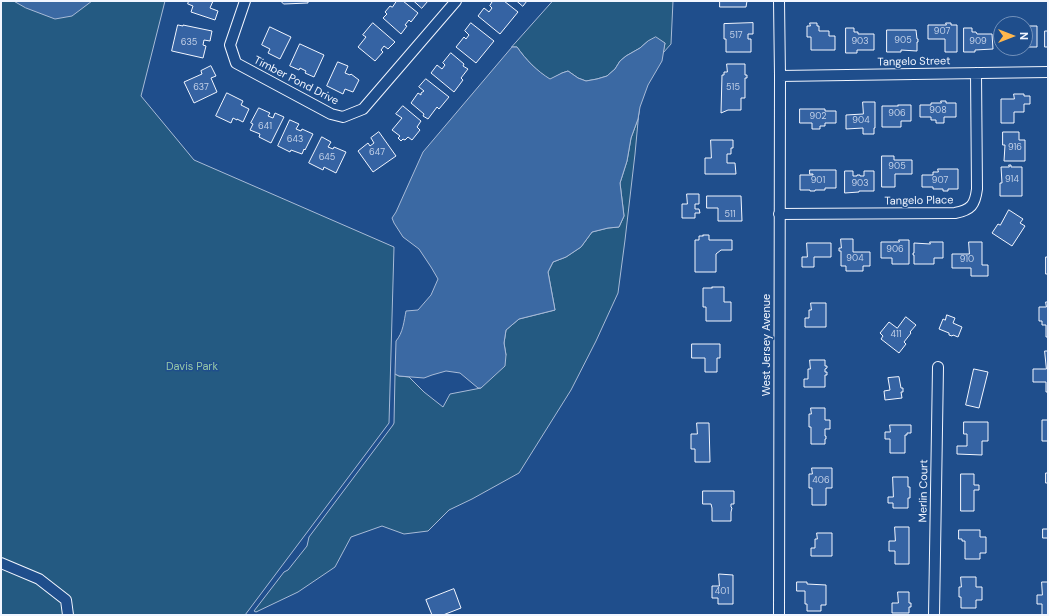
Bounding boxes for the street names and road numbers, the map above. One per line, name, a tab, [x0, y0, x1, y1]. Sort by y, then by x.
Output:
street label: Timber Pond Drive	[251, 54, 341, 108]
street label: Tangelo Street	[877, 55, 951, 69]
street label: Tangelo Place	[884, 194, 954, 208]
street label: West Jersey Avenue	[760, 294, 774, 396]
street label: Merlin Court	[917, 459, 931, 523]

